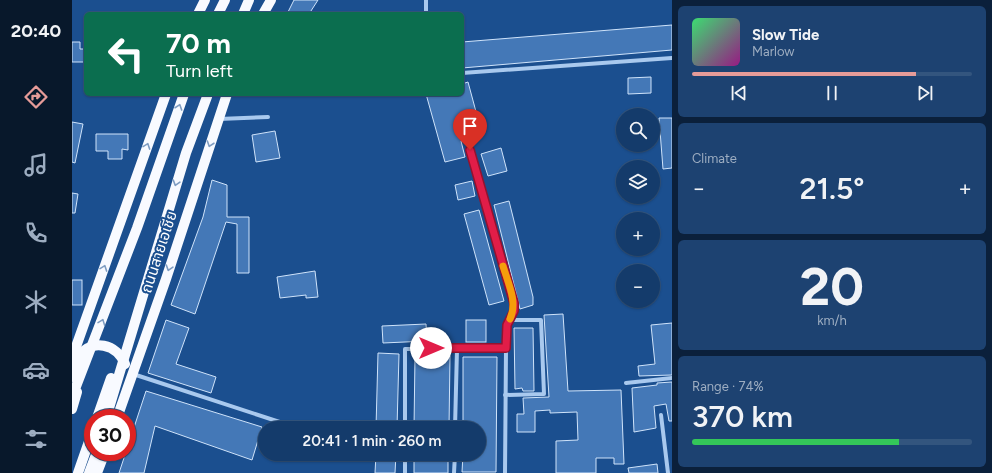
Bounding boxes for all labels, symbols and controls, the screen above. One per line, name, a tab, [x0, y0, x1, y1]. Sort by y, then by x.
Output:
text: 20:40	[11, 20, 61, 42]
text: 70 m	[166, 26, 231, 60]
text: Slow Tide	[752, 26, 819, 44]
icon: left	[100, 28, 152, 80]
text: Marlow	[752, 44, 794, 59]
text: Turn left	[166, 60, 233, 82]
icon: previous	[728, 82, 750, 104]
icon: pause	[821, 82, 843, 104]
icon: next	[914, 82, 936, 104]
icon: directions	[22, 83, 50, 111]
one-way arrow	[174, 104, 183, 111]
map controls	[616, 108, 660, 308]
button: search	[616, 108, 660, 152]
pin	[453, 109, 487, 150]
icon: arrive	[459, 115, 481, 137]
one-way arrow	[206, 141, 215, 148]
one-way arrow	[143, 142, 151, 149]
icon: music	[22, 151, 50, 179]
text: Climate	[692, 151, 737, 166]
button: layers	[616, 160, 660, 204]
text: 21.5°	[799, 170, 865, 207]
text: −	[692, 175, 706, 202]
text: +	[958, 175, 972, 202]
one-way arrow	[172, 180, 181, 187]
street label: ถนนสายเอเชีย	[137, 209, 181, 295]
button: +	[616, 212, 660, 256]
icon: phone	[22, 219, 50, 247]
text: 20	[800, 256, 864, 318]
one-way arrow	[166, 264, 174, 271]
button: −	[616, 264, 660, 308]
one-way arrow	[99, 265, 107, 272]
icon: climate	[22, 288, 50, 316]
text: km/h	[817, 313, 847, 328]
one-way arrow	[97, 318, 105, 325]
position arrow	[410, 327, 452, 369]
icon: car	[22, 356, 50, 384]
text: Range · 74%	[692, 379, 764, 394]
text: 370 km	[692, 398, 793, 435]
speed limit sign: 30	[84, 409, 136, 461]
icon: filters	[22, 425, 50, 453]
text: 20:41 · 1 min · 260 m	[303, 432, 441, 450]

